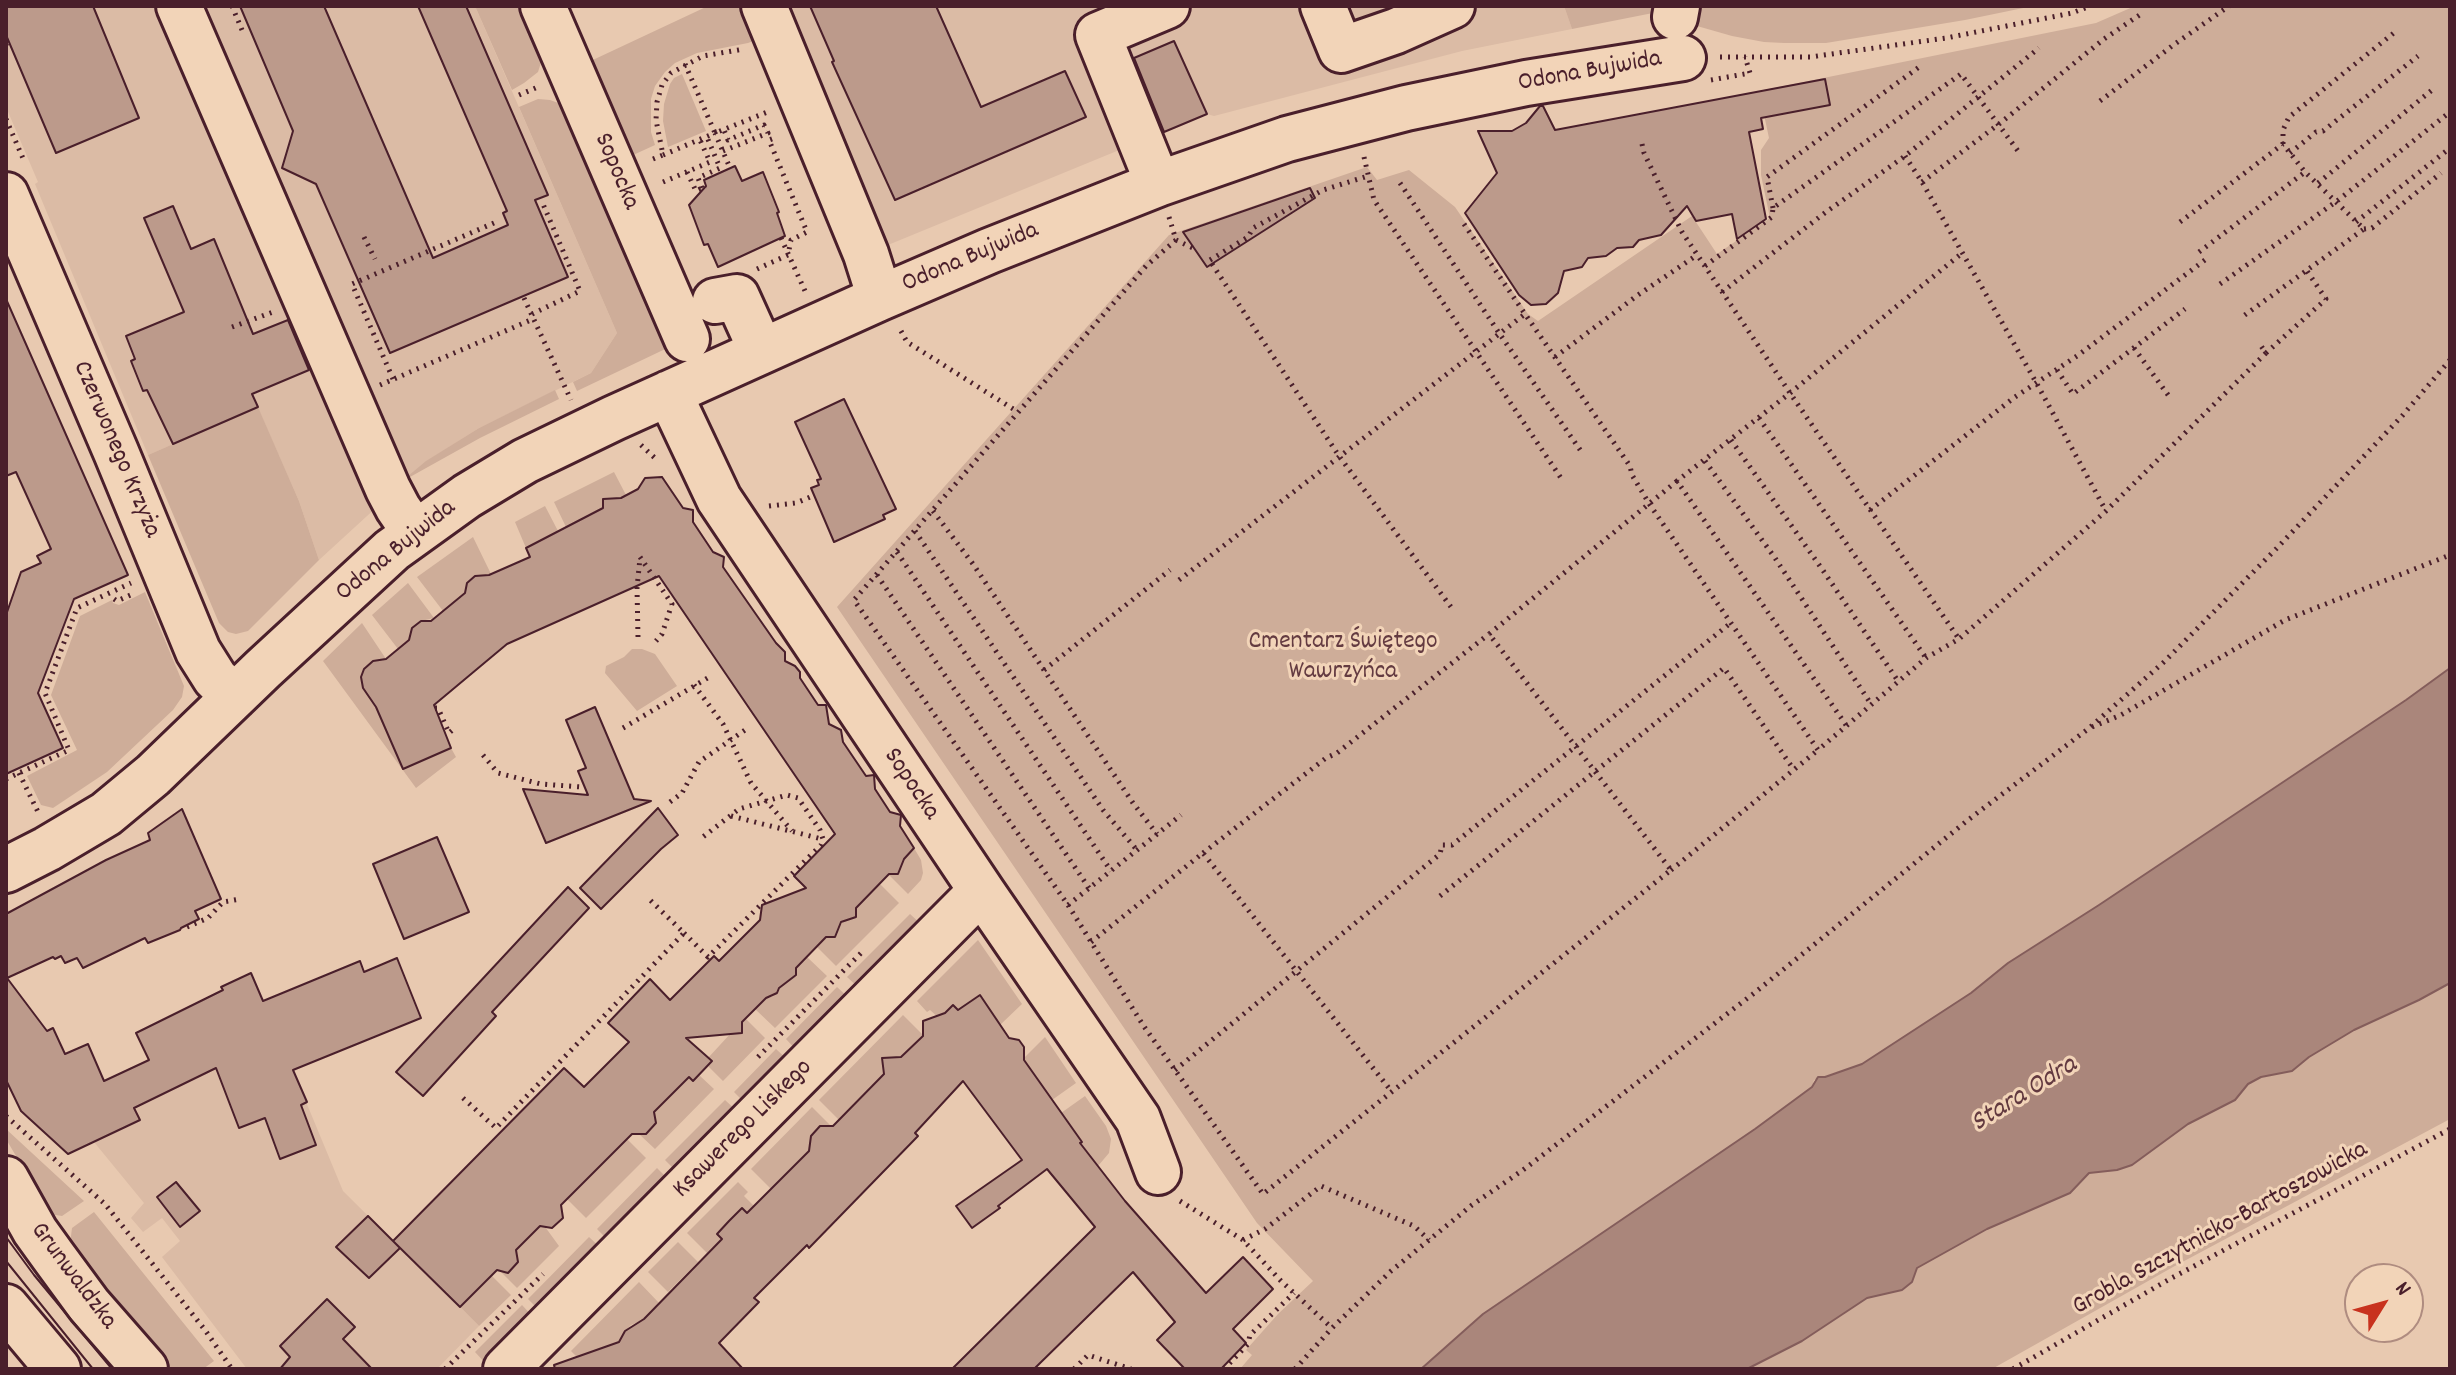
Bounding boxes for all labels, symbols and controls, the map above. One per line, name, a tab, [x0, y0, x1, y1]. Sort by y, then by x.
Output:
street label: Odona Bujwida	[1516, 45, 1664, 101]
street label: Sopocka	[585, 129, 645, 215]
street label: Odona Bujwida	[898, 216, 1044, 302]
street label: Czerwonego Krzyża	[64, 357, 166, 543]
street label: Odona Bujwida	[331, 494, 463, 610]
park label: Cmentarz Świętego Wawrzyńca	[1248, 627, 1438, 688]
street label: Sopocka	[875, 743, 945, 827]
water label: Stara Odra	[1966, 1050, 2084, 1142]
street label: Ksawerego Liskego	[668, 1054, 820, 1206]
street label: Grobla Szczytnicko-Bartoszowicka	[2068, 1136, 2374, 1324]
street label: Grunwaldzka	[22, 1217, 122, 1337]
north arrow	[2344, 1263, 2424, 1343]
text: N	[2386, 1276, 2418, 1303]

